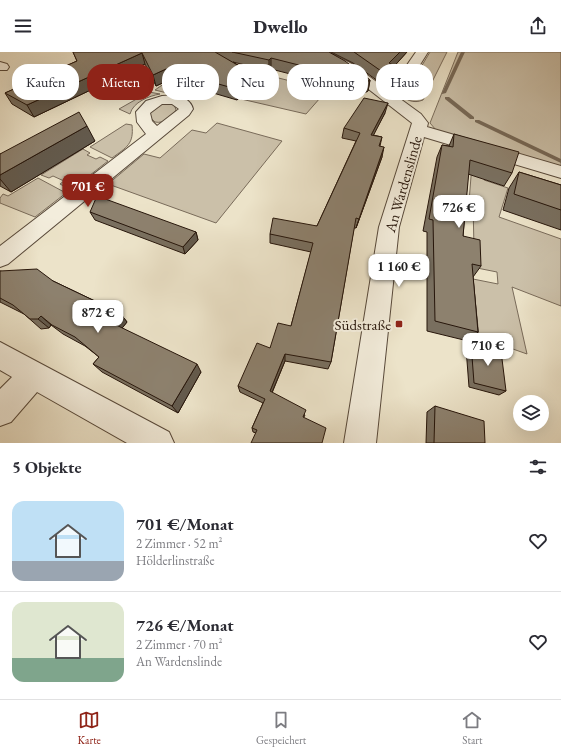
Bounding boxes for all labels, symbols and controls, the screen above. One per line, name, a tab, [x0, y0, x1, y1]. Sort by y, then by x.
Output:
icon: menu	[12, 15, 34, 37]
text: Dwello	[253, 15, 308, 38]
icon: share	[527, 15, 549, 37]
chip: Kaufen	[12, 64, 79, 100]
chip: Mieten	[87, 64, 154, 100]
chip: Filter	[162, 64, 219, 100]
chip: Neu	[227, 64, 279, 100]
chip: Wohnung	[287, 64, 368, 100]
chip: Haus	[376, 64, 433, 100]
street label: An Wardenslinde	[380, 133, 426, 235]
pin: 701 €	[60, 174, 116, 208]
text: 701 €	[71, 178, 105, 195]
pin: 726 €	[431, 195, 487, 229]
text: 726 €	[442, 199, 476, 216]
pin: 1 160 €	[362, 254, 436, 288]
text: 1 160 €	[377, 258, 421, 275]
pin: 872 €	[70, 300, 126, 334]
text: 872 €	[81, 304, 115, 321]
place label: Südstraße	[335, 315, 391, 334]
marker: Südstraße	[394, 319, 404, 329]
pin: 710 €	[460, 333, 516, 367]
text: 710 €	[471, 337, 505, 354]
map controls	[513, 395, 549, 431]
button: layers	[513, 395, 549, 431]
text: 5 Objekte	[12, 456, 82, 478]
icon: filters	[527, 456, 549, 478]
text: 701 €/Monat	[136, 513, 234, 535]
icon: home	[44, 517, 92, 565]
icon: heart	[527, 530, 549, 552]
text: 2 Zimmer · 52 m²	[136, 535, 222, 552]
text: Hölderlinstraße	[136, 552, 214, 569]
text: 726 €/Monat	[136, 614, 234, 636]
icon: home	[44, 618, 92, 666]
icon: heart	[527, 631, 549, 653]
text: 2 Zimmer · 70 m²	[136, 636, 222, 653]
text: An Wardenslinde	[136, 653, 222, 670]
tab: Karte	[78, 709, 101, 747]
tab: Gespeichert	[256, 709, 306, 747]
tab: Start	[461, 709, 483, 747]

